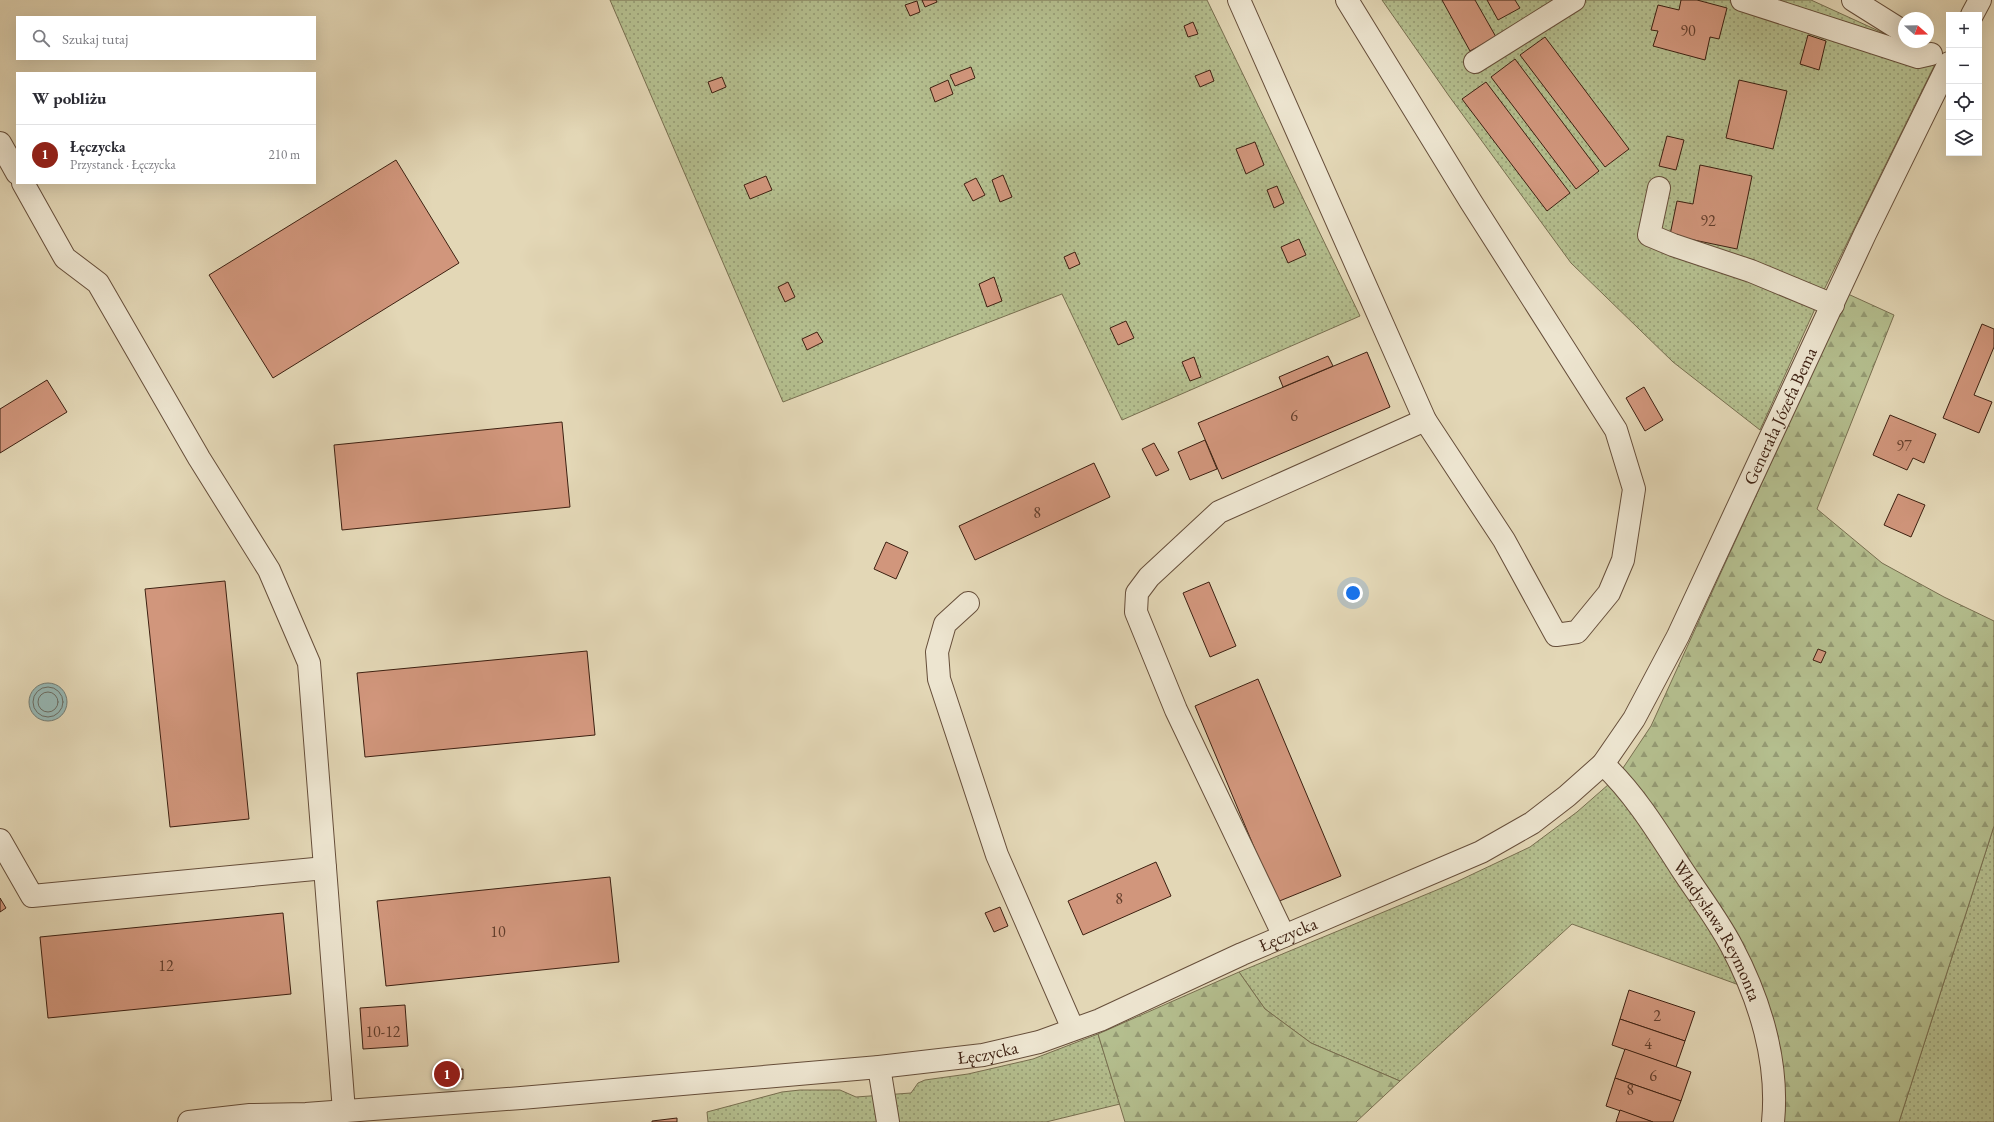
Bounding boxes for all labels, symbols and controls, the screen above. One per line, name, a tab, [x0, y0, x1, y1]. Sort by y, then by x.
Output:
north arrow	[1898, 12, 1934, 48]
map controls	[1946, 12, 1982, 156]
button: +	[1946, 12, 1982, 48]
search box	[16, 16, 316, 60]
house number: 90	[1680, 20, 1696, 41]
icon: search	[30, 27, 52, 49]
text: Szukaj tutaj	[62, 29, 128, 48]
button: −	[1946, 48, 1982, 84]
button: locate	[1946, 84, 1982, 120]
text: W pobliżu	[32, 87, 106, 109]
button: layers	[1946, 120, 1982, 156]
text: Łęczycka	[70, 137, 126, 156]
text: 1	[42, 146, 48, 163]
text: 210 m	[269, 146, 300, 163]
text: Przystanek · Łęczycka	[70, 156, 176, 173]
house number: 92	[1700, 210, 1716, 231]
street label: Generała Józefa Bema	[1738, 343, 1822, 488]
house number: 6	[1290, 405, 1298, 426]
house number: 97	[1896, 435, 1912, 456]
house number: 8	[1033, 502, 1041, 523]
your location	[1343, 583, 1363, 603]
street label: Władysława Reymonta	[1668, 856, 1767, 1005]
house number: 8	[1115, 888, 1123, 909]
street label: Łęczycka	[1255, 911, 1321, 957]
house number: 10	[490, 921, 506, 942]
house number: 12	[158, 955, 174, 976]
house number: 2	[1653, 1005, 1661, 1026]
house number: 10-12	[365, 1021, 401, 1042]
house number: 4	[1644, 1033, 1652, 1054]
street label: Łęczycka	[956, 1035, 1021, 1069]
pin: 1	[434, 1059, 460, 1089]
house number: 6	[1649, 1065, 1657, 1086]
house number: 8	[1626, 1079, 1634, 1100]

